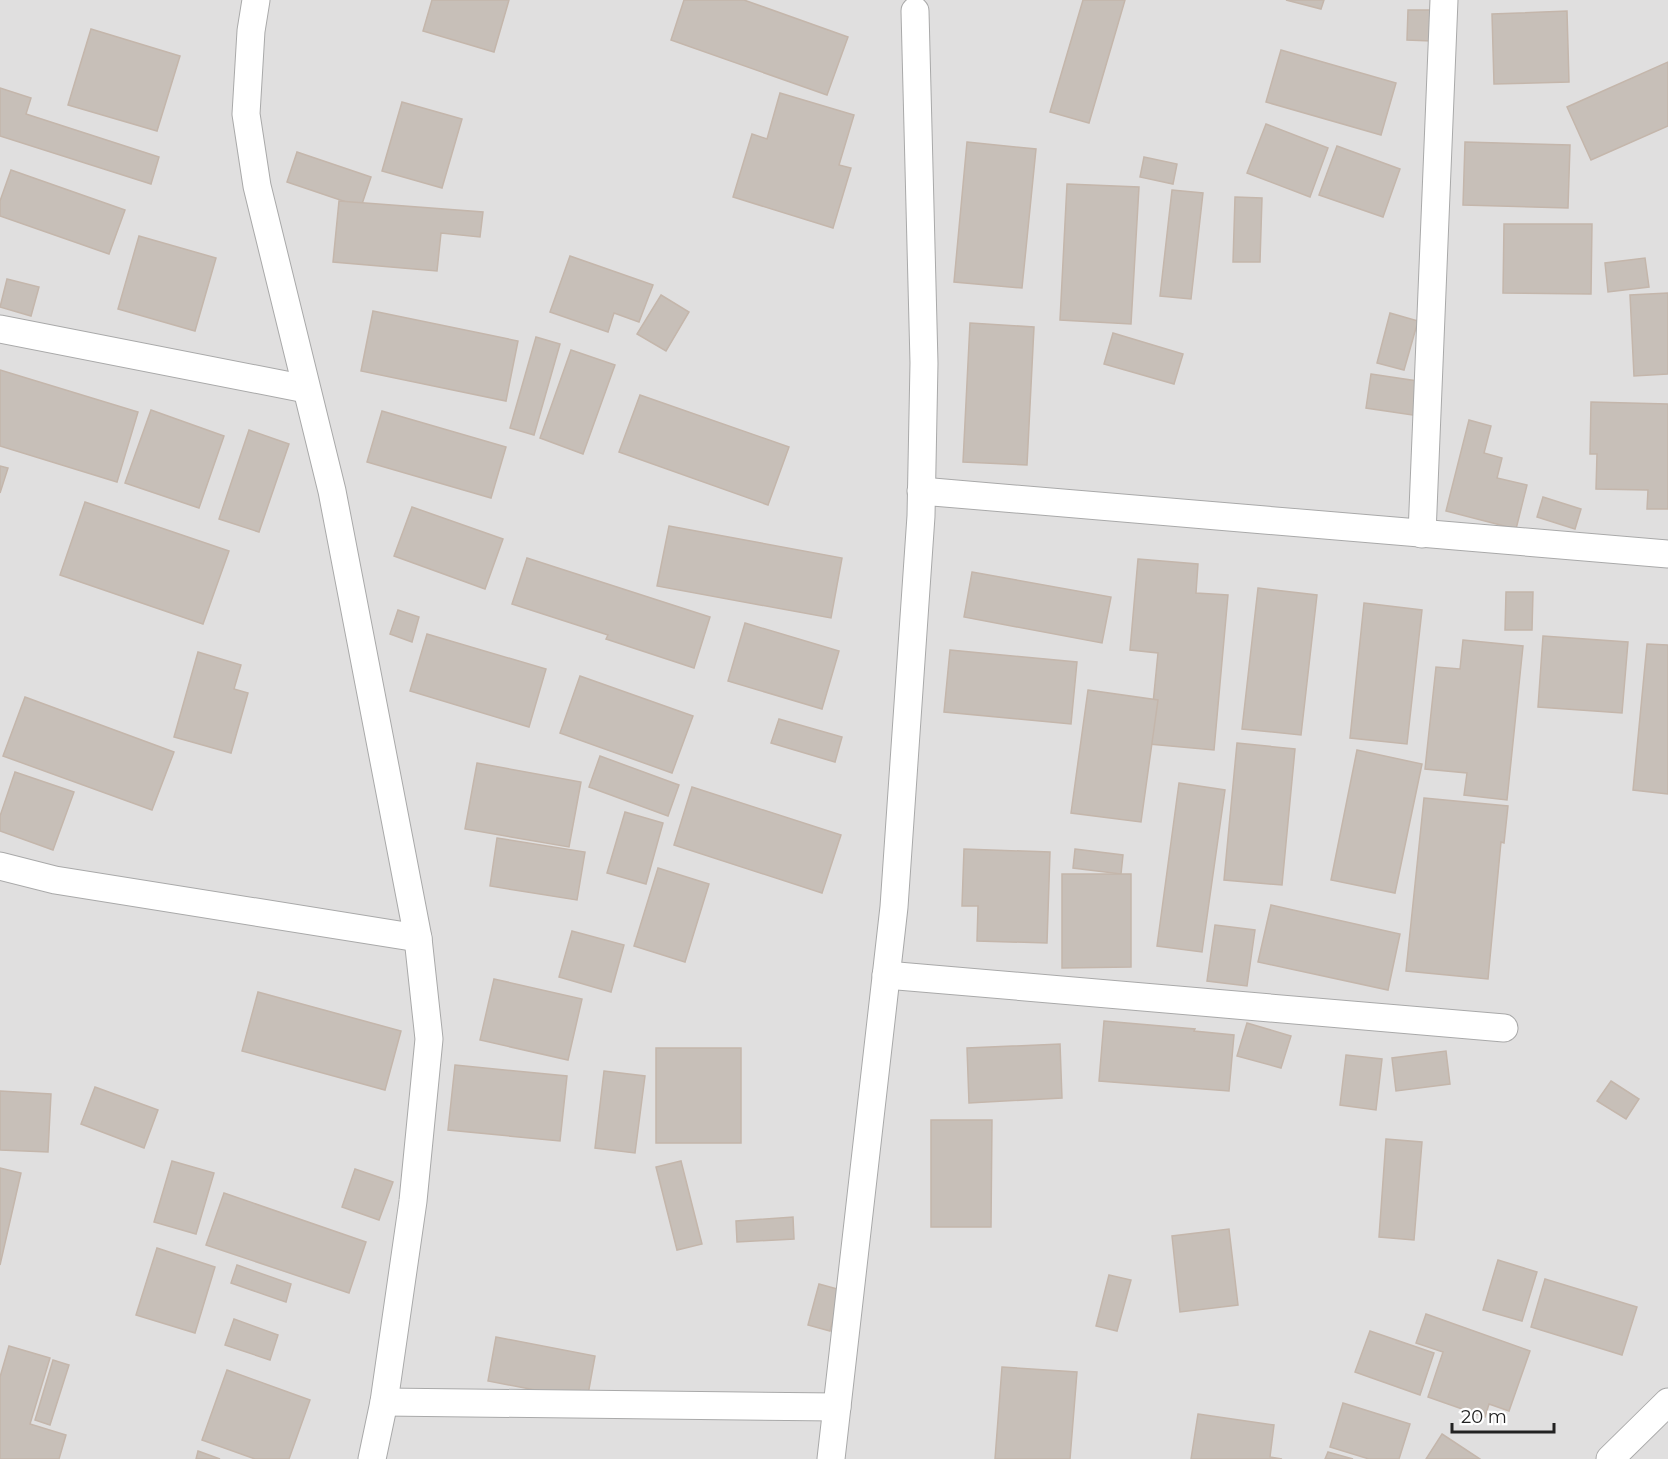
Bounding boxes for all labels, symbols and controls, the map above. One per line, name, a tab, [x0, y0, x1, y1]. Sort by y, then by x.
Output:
scale bar	[1452, 1396, 1554, 1434]
text: 20 m	[1461, 1406, 1507, 1428]

